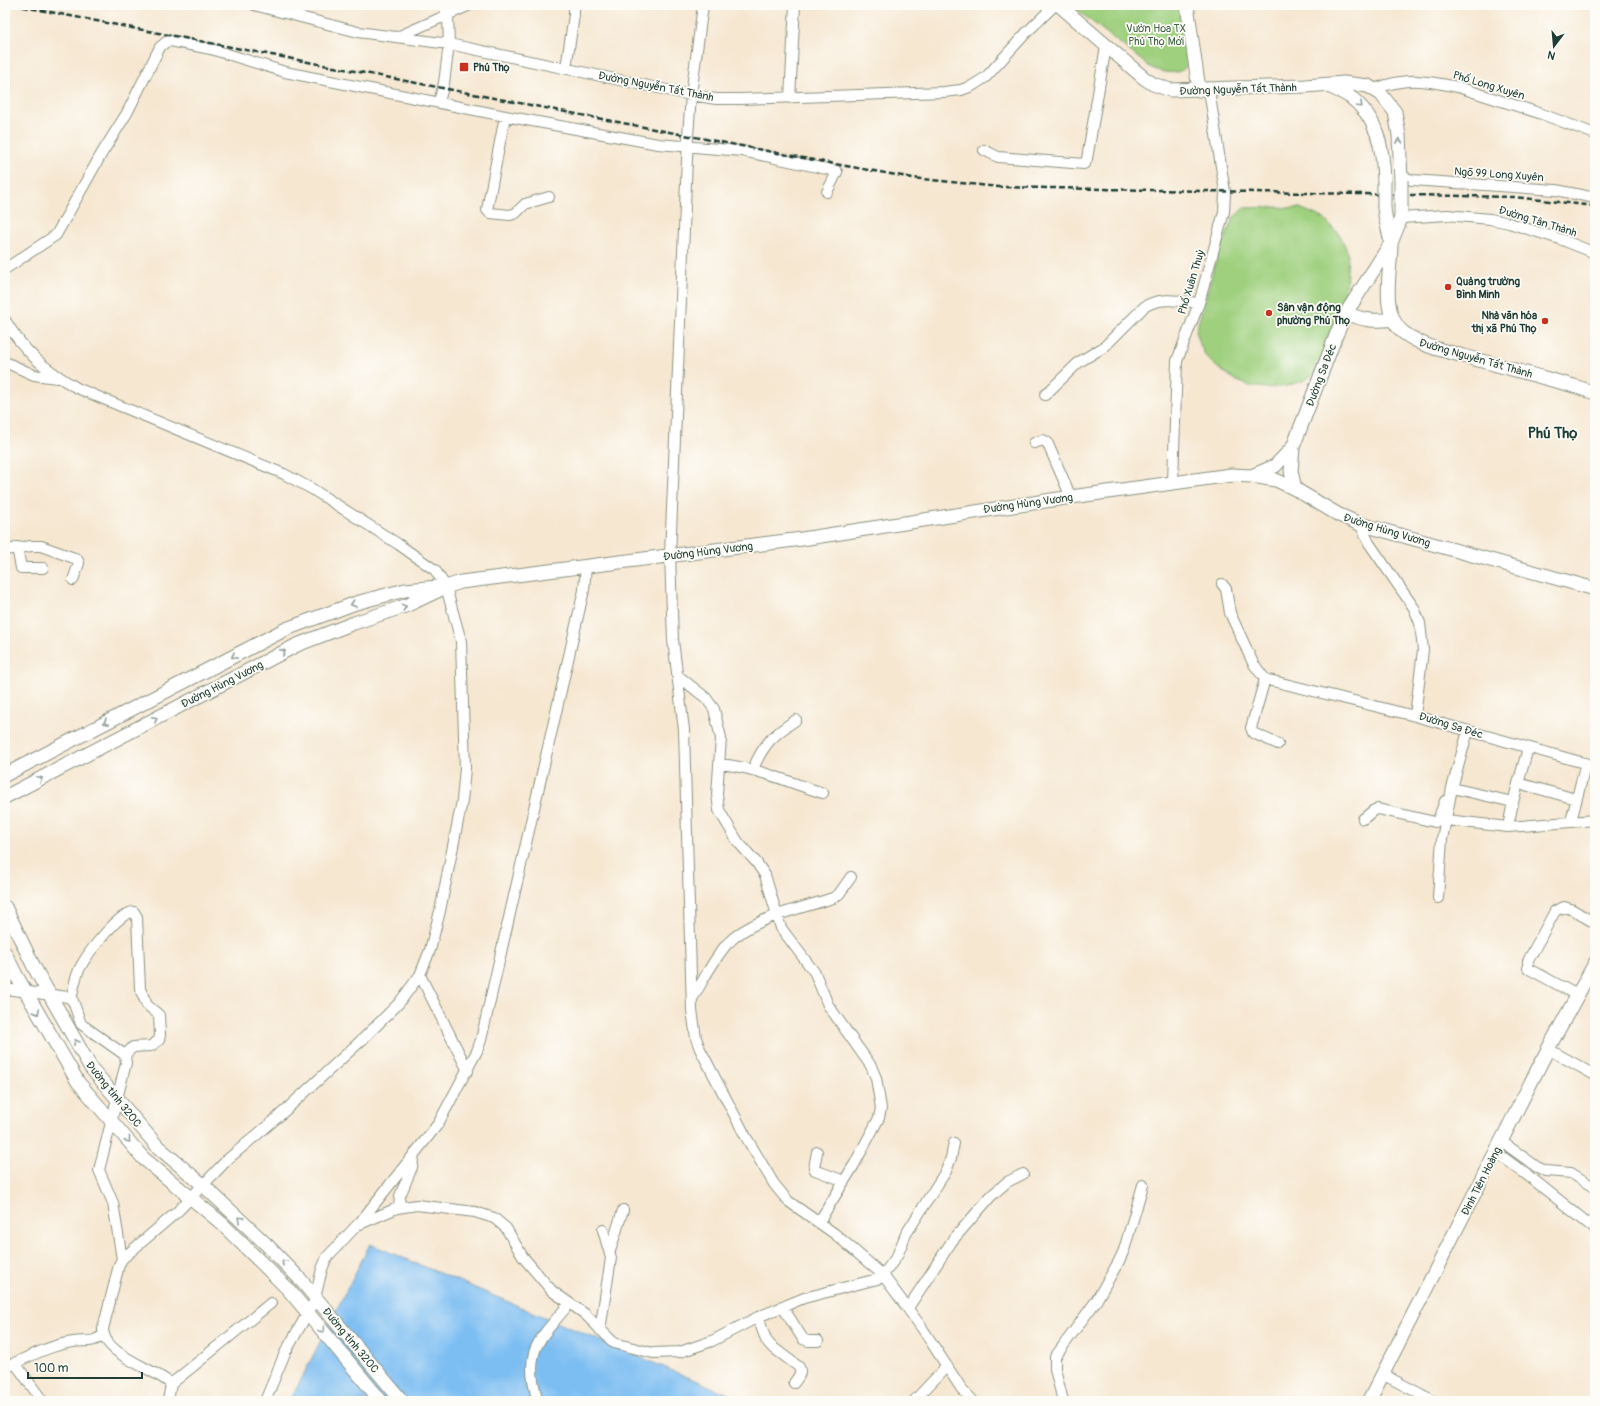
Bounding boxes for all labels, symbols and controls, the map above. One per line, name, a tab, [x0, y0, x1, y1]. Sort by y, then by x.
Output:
park label: Vườn Hoa TX Phú Thọ Mới	[1126, 22, 1186, 48]
north arrow	[1534, 26, 1574, 66]
text: N	[1545, 48, 1557, 62]
marker: Phú Thọ	[458, 61, 470, 73]
place label: Phú Thọ	[473, 61, 510, 74]
street label: Đường Nguyễn Tất Thành	[597, 68, 715, 104]
street label: Phố Long Xuyên	[1451, 68, 1526, 103]
street label: Đường Nguyễn Tất Thành	[1179, 80, 1297, 98]
one-way arrow	[1355, 101, 1363, 108]
one-way arrow	[1395, 138, 1404, 144]
street label: Ngõ 99 Long Xuyên	[1454, 165, 1544, 184]
street label: Đường Tân Thành	[1497, 203, 1578, 240]
street label: Phố Xuân Thuỷ	[1176, 248, 1208, 316]
place label: Quảng trường Bình Minh	[1456, 275, 1521, 301]
marker: Quảng trường Bình Minh	[1443, 282, 1453, 292]
place label: Sân vận động phường Phú Thọ	[1277, 301, 1351, 327]
marker: Sân vận động phường Phú Thọ	[1264, 308, 1274, 318]
place label: Nhà văn hóa thị xã Phú Thọ	[1471, 309, 1537, 335]
marker: Nhà văn hóa thị xã Phú Thọ	[1540, 316, 1550, 326]
street label: Đường Nguyễn Tất Thành	[1418, 335, 1534, 381]
street label: Đường Sa Đéc	[1304, 342, 1340, 408]
district label: Phú Thọ	[1528, 424, 1578, 443]
street label: Đường Hùng Vương	[982, 491, 1074, 516]
street label: Đường Hùng Vương	[1342, 511, 1432, 550]
street label: Đường Hùng Vương	[662, 539, 754, 563]
one-way arrow	[350, 599, 357, 607]
one-way arrow	[401, 603, 408, 611]
one-way arrow	[278, 650, 286, 657]
one-way arrow	[231, 651, 239, 659]
street label: Đường Hùng Vương	[179, 658, 266, 711]
street label: Đường Sa Đéc	[1417, 710, 1485, 741]
one-way arrow	[151, 716, 158, 723]
one-way arrow	[103, 718, 111, 725]
one-way arrow	[35, 776, 43, 783]
one-way arrow	[33, 1008, 40, 1015]
one-way arrow	[74, 1039, 81, 1046]
street label: Đường tỉnh 320C	[83, 1059, 144, 1130]
one-way arrow	[123, 1136, 130, 1143]
street label: Đinh Tiên Hoàng	[1459, 1144, 1505, 1218]
one-way arrow	[237, 1216, 245, 1224]
one-way arrow	[281, 1259, 289, 1267]
street label: Đường tỉnh 320C	[320, 1305, 382, 1376]
one-way arrow	[317, 1325, 324, 1332]
scale bar	[28, 1354, 142, 1380]
text: 100 m	[34, 1361, 69, 1376]

